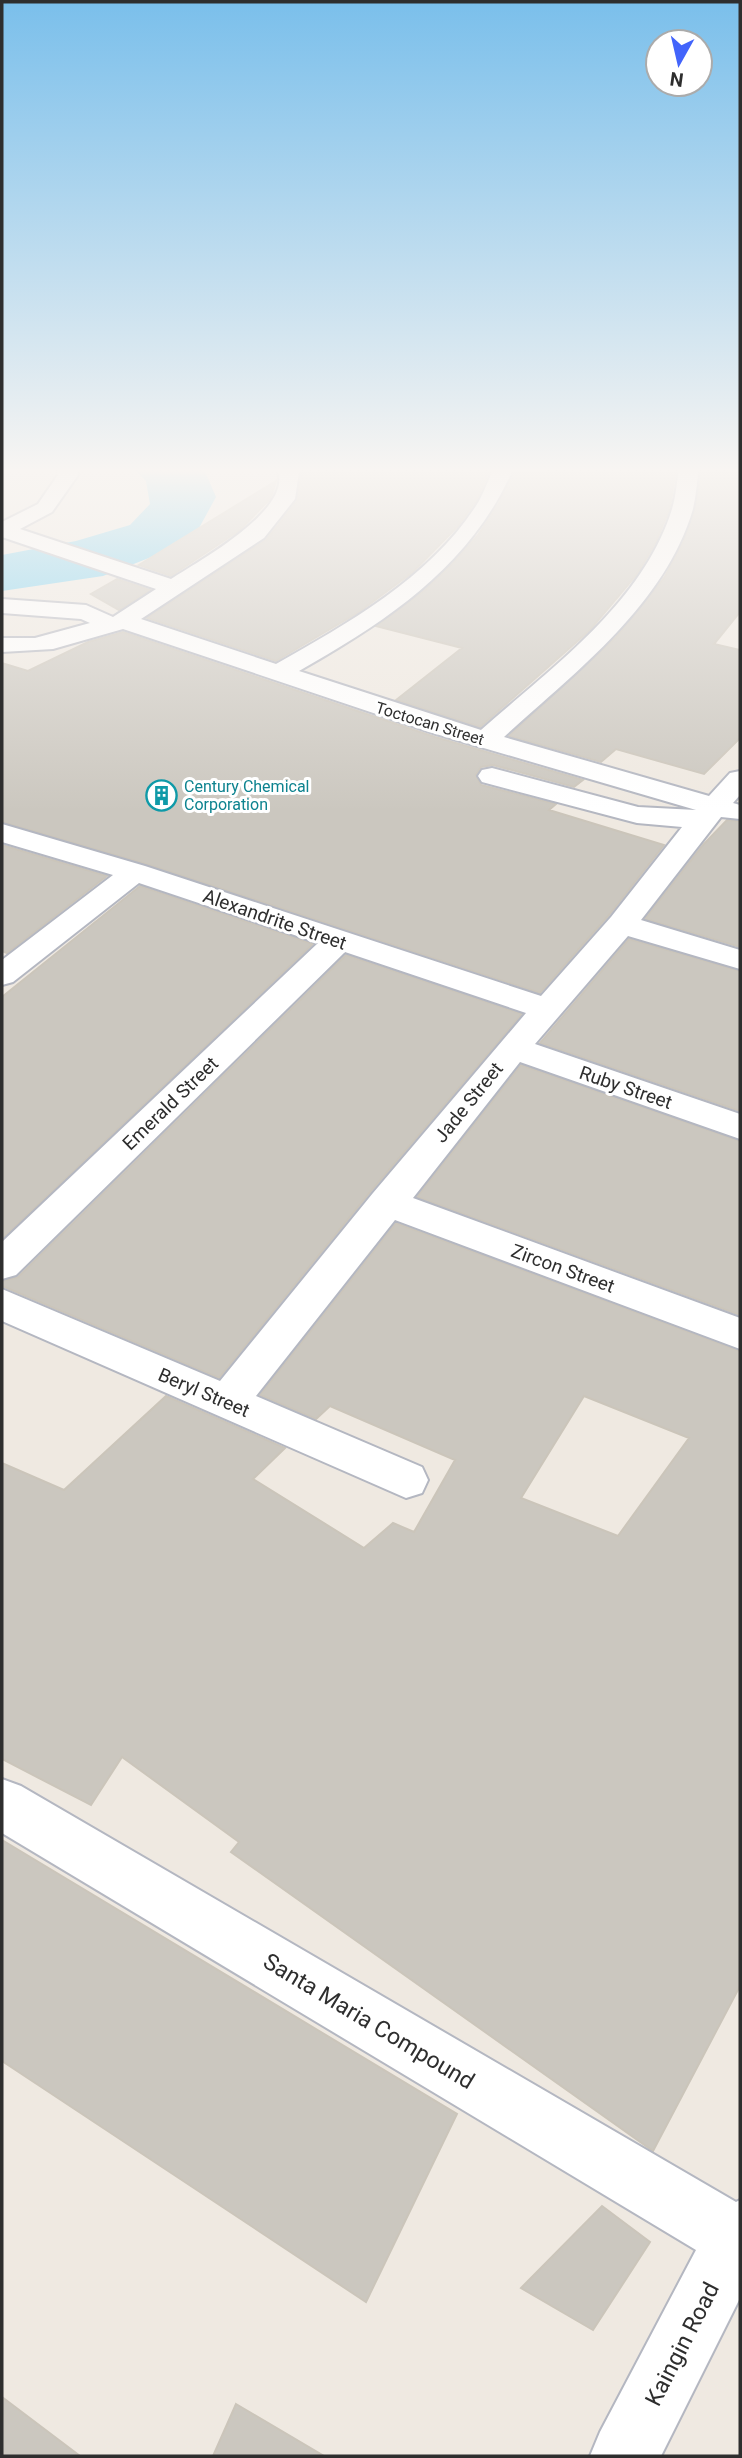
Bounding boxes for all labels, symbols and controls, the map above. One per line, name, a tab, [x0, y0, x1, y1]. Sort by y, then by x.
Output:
north arrow	[644, 28, 714, 98]
text: N	[668, 67, 685, 92]
street label: Toctocan Street	[373, 698, 486, 749]
place label: Century Chemical Corporation	[184, 777, 310, 814]
building icon: Century Chemical Corporation	[144, 778, 178, 812]
street label: Alexandrite Street	[200, 884, 350, 955]
street label: Emerald Street	[118, 1052, 223, 1155]
street label: Jade Street	[429, 1058, 508, 1147]
street label: Ruby Street	[576, 1061, 675, 1114]
street label: Zircon Street	[508, 1239, 618, 1298]
street label: Beryl Street	[155, 1363, 253, 1422]
street label: Santa Maria Compound	[258, 1948, 479, 2095]
street label: Kaingin Road	[640, 2278, 725, 2410]

